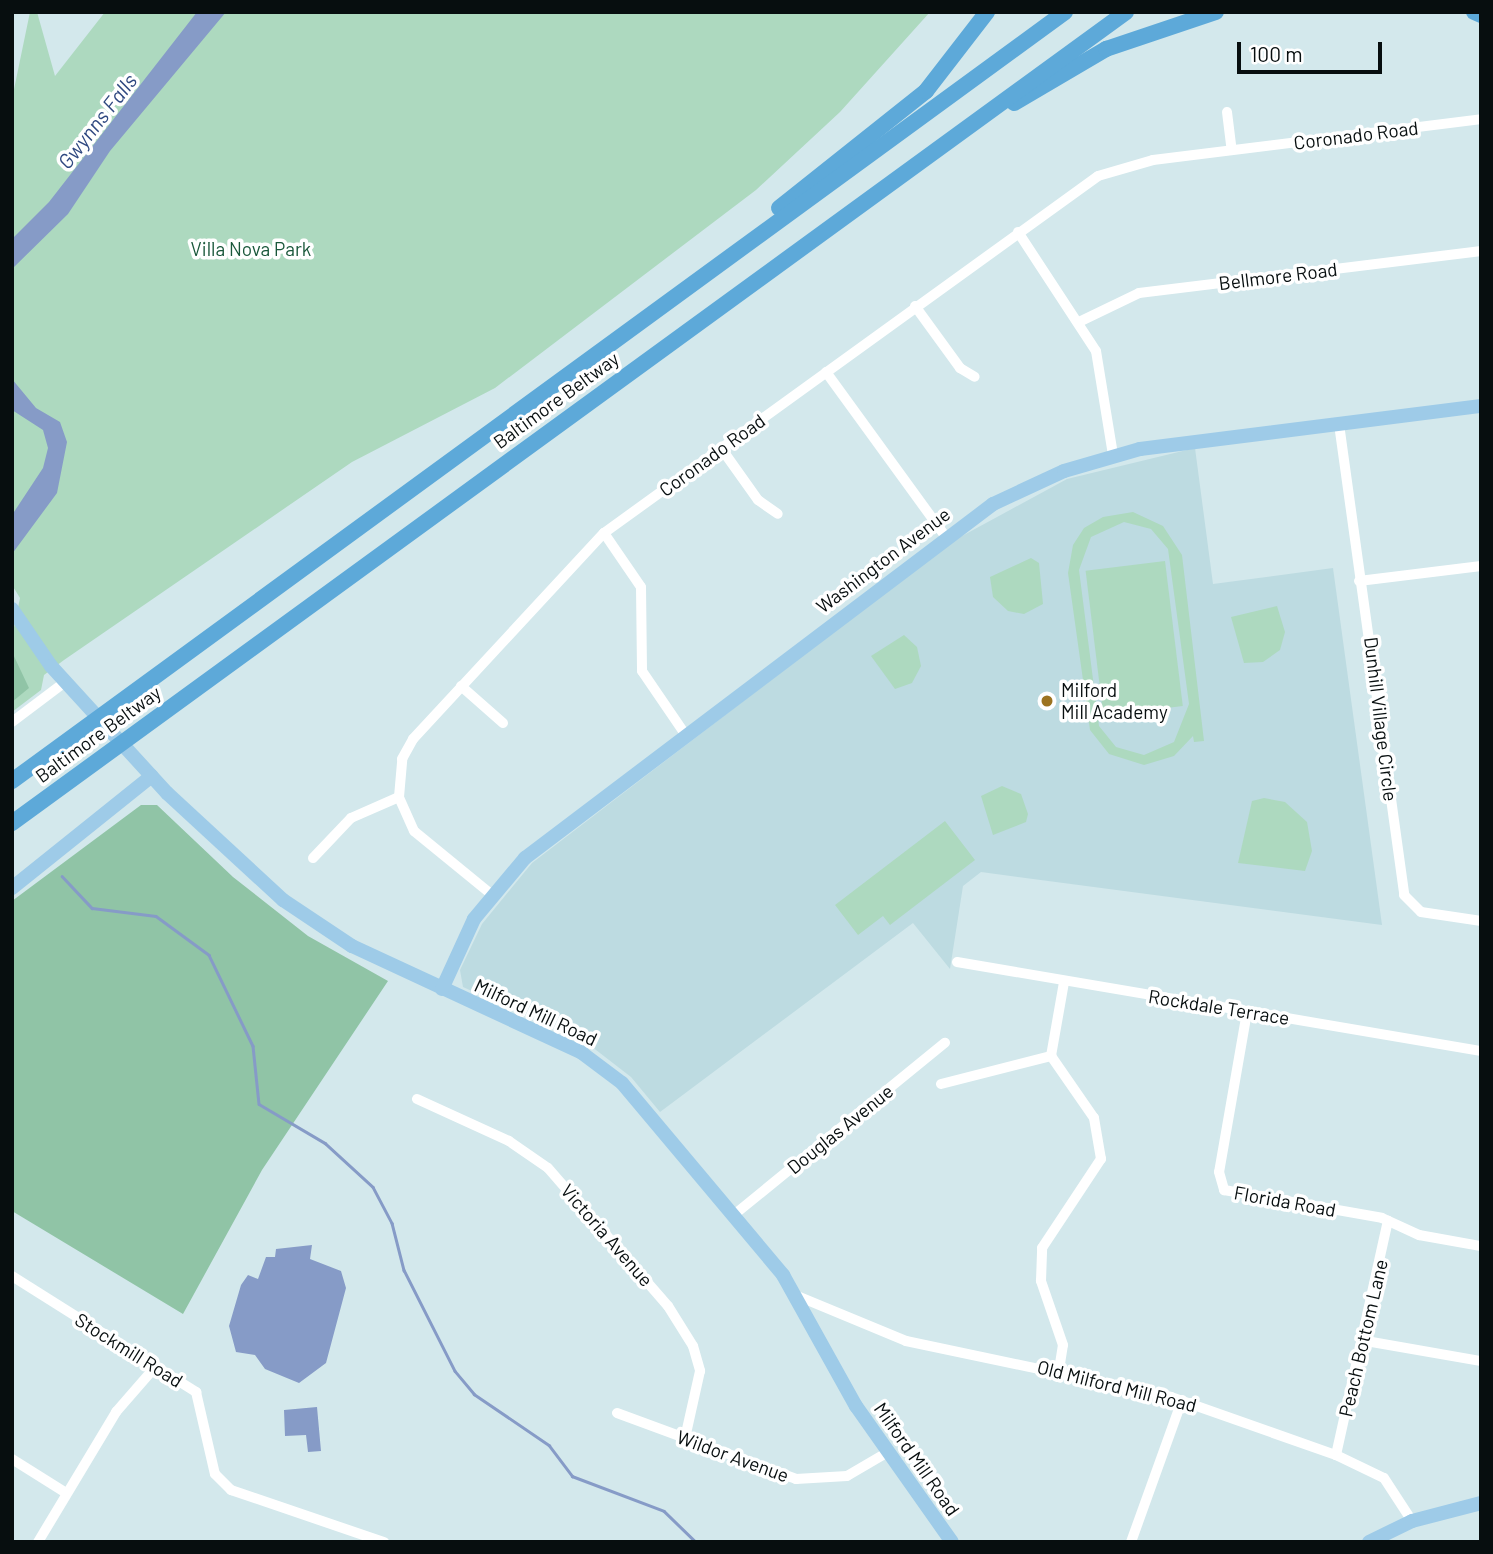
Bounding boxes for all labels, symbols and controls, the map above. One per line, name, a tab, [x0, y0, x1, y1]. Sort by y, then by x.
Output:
scale bar	[1241, 28, 1386, 72]
text: 100 m	[1250, 41, 1303, 66]
water label: Gwynns Falls	[52, 68, 142, 174]
street label: Coronado Road	[1292, 116, 1420, 154]
park label: Villa Nova Park	[191, 238, 311, 260]
street label: Bellmore Road	[1217, 257, 1339, 295]
street label: Baltimore Beltway	[489, 347, 623, 453]
street label: Coronado Road	[655, 409, 769, 501]
street label: Washington Avenue	[812, 502, 954, 618]
street label: Dunhill Village Circle	[1360, 635, 1402, 803]
place label: Milford Mill Academy	[1061, 679, 1168, 723]
street label: Baltimore Beltway	[31, 681, 165, 787]
marker: Milford Mill Academy	[1039, 693, 1055, 709]
street label: Milford Mill Road	[471, 974, 601, 1050]
street label: Rockdale Terrace	[1147, 985, 1291, 1029]
street label: Douglas Avenue	[782, 1079, 898, 1179]
street label: Victoria Avenue	[556, 1179, 658, 1291]
street label: Florida Road	[1232, 1181, 1338, 1221]
street label: Peach Bottom Lane	[1334, 1257, 1392, 1419]
street label: Stockmill Road	[71, 1308, 187, 1392]
street label: Old Milford Mill Road	[1035, 1355, 1199, 1417]
street label: Milford Mill Road	[870, 1398, 964, 1520]
street label: Wildor Avenue	[674, 1425, 792, 1487]

